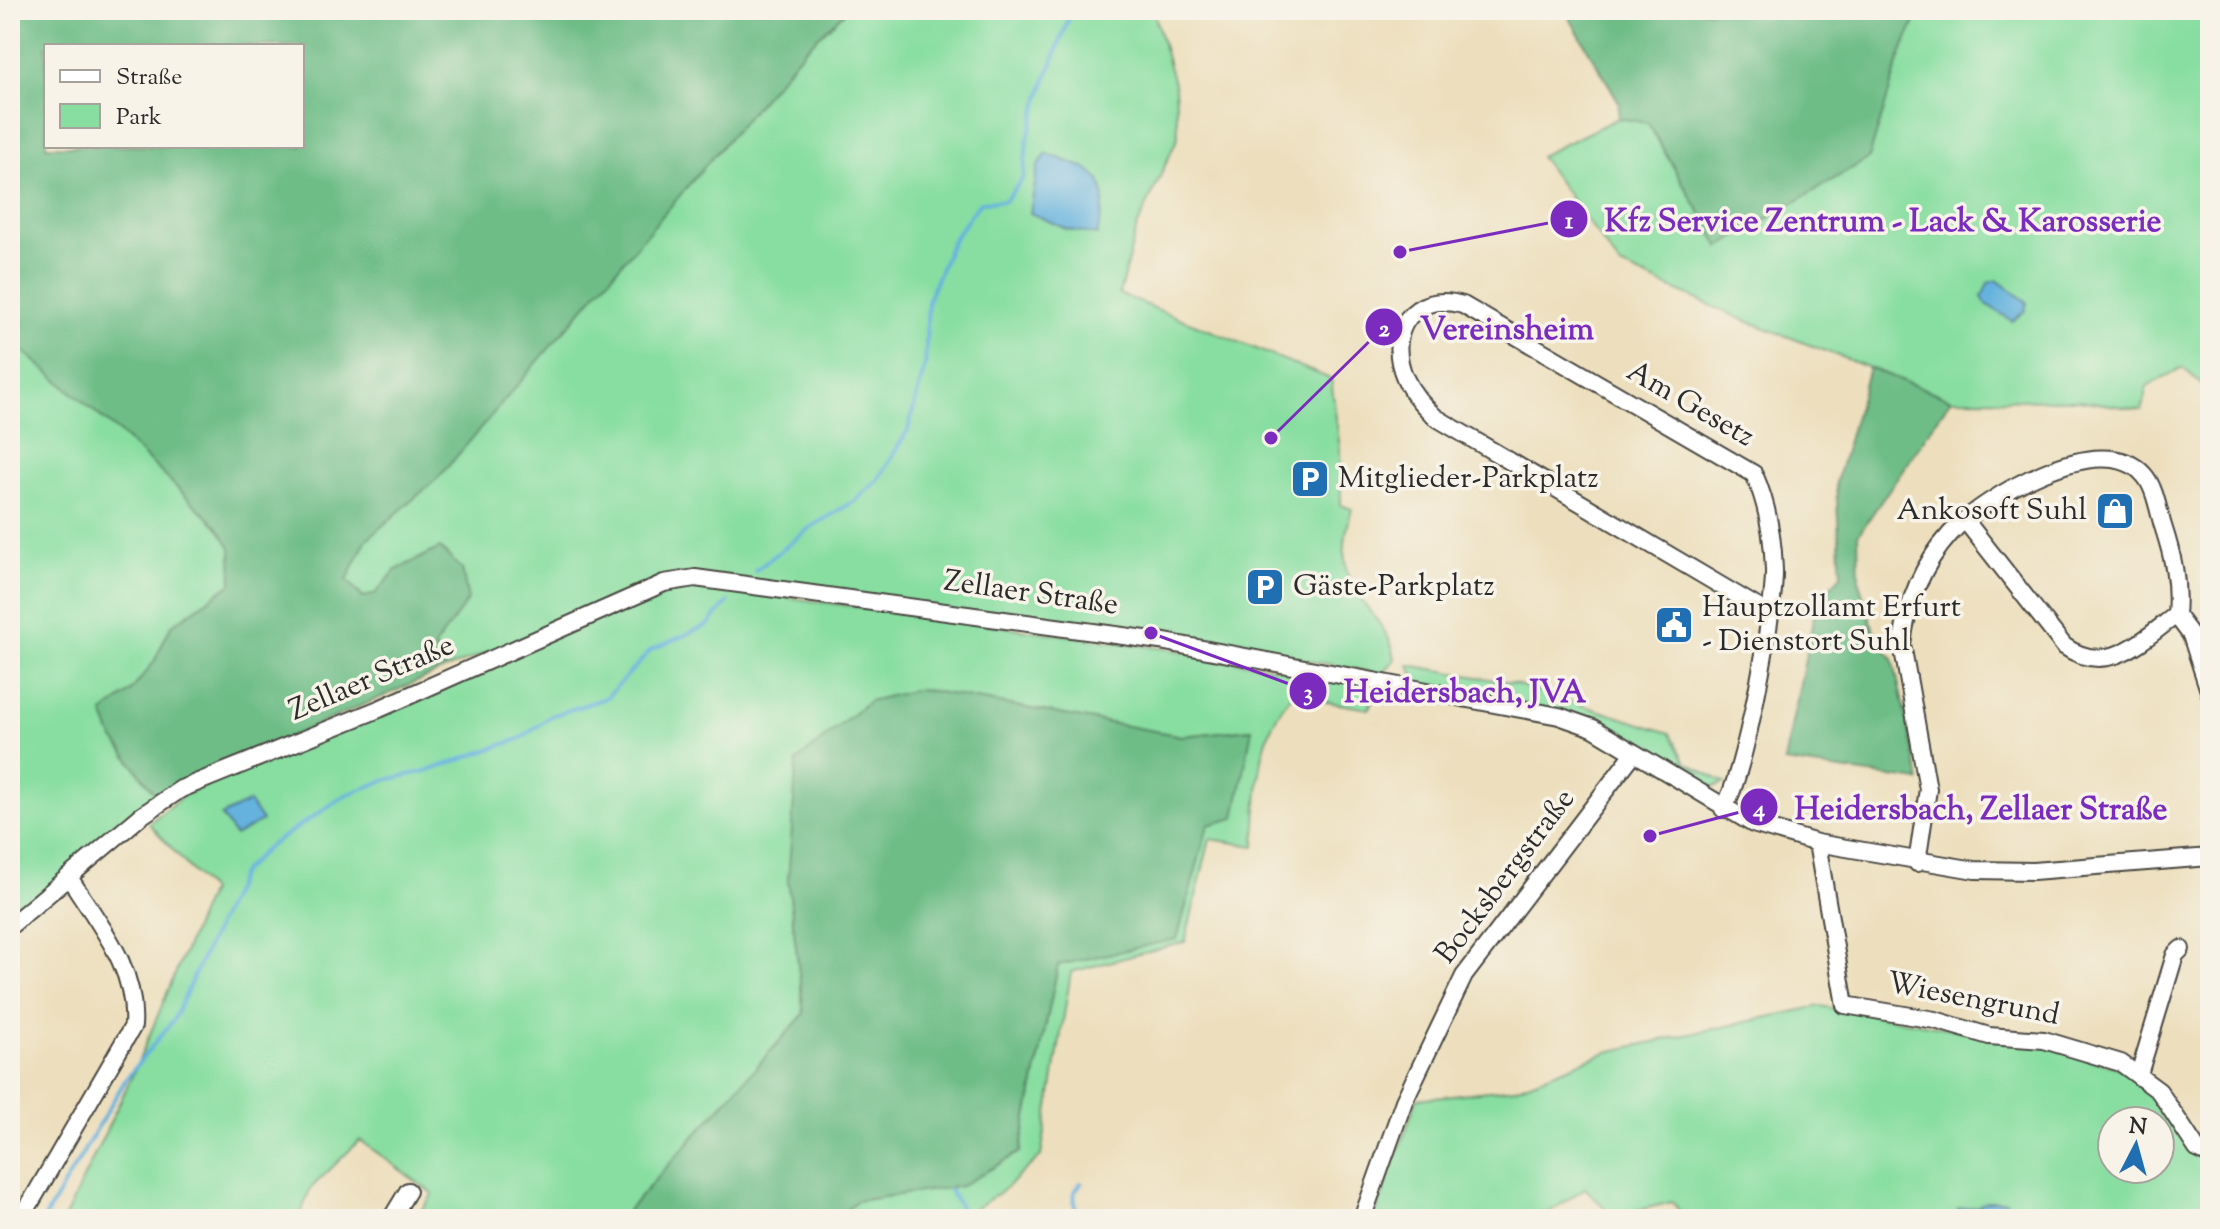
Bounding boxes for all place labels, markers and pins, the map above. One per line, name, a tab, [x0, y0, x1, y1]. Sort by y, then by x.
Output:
callout: Kfz Service Zentrum - Lack & Karosserie	[1549, 191, 2178, 247]
callout: Vereinsheim	[1364, 299, 1610, 355]
parking icon: Mitglieder-Parkplatz	[1289, 458, 1331, 500]
place label: Mitglieder-Parkplatz	[1338, 458, 1599, 501]
place label: Ankosoft Suhl	[1896, 490, 2087, 533]
shop icon: Ankosoft Suhl	[2094, 490, 2136, 532]
parking icon: Gäste-Parkplatz	[1244, 566, 1286, 608]
place label: Gäste-Parkplatz	[1293, 566, 1495, 609]
place label: Hauptzollamt Erfurt - Dienstort Suhl	[1702, 587, 1961, 664]
public building icon: Hauptzollamt Erfurt - Dienstort Suhl	[1653, 604, 1695, 646]
callout: Heidersbach, JVA	[1288, 663, 1603, 719]
callout: Heidersbach, Zellaer Straße	[1739, 779, 2184, 835]

